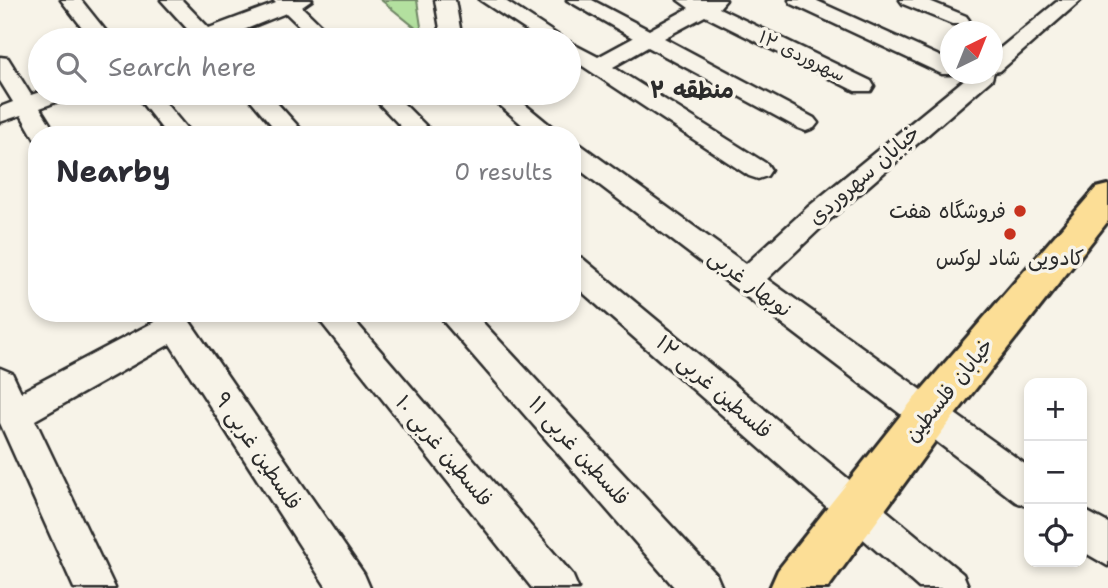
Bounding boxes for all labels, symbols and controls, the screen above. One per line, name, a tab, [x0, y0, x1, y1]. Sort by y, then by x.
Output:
north arrow	[940, 21, 1003, 84]
street label: سهروردی ۱۲	[755, 25, 849, 87]
search box	[28, 28, 581, 105]
icon: search	[52, 48, 90, 86]
text: Search here	[108, 49, 257, 84]
district label: منطقه ۲	[650, 75, 734, 105]
street label: خیابان سهروردی	[802, 119, 926, 231]
text: Nearby	[56, 151, 171, 192]
text: 0 results	[454, 157, 553, 187]
place label: فروشگاه هفت	[889, 197, 1006, 225]
marker: فروشگاه هفت	[1012, 203, 1028, 219]
marker: کادویی شاد لوکس	[1002, 226, 1018, 242]
street label: نوبهار غربی	[703, 243, 797, 323]
place label: کادویی شاد لوکس	[936, 244, 1084, 272]
street label: فلسطین غربی ۱۲	[650, 329, 778, 445]
street label: خیابان فلسطین	[898, 332, 1000, 448]
map controls	[1024, 378, 1087, 567]
button: +	[1024, 378, 1087, 441]
street label: فلسطین غربی ۹	[208, 387, 308, 515]
street label: فلسطین غربی ۱۰	[389, 389, 499, 513]
street label: فلسطین غربی ۱۱	[522, 390, 636, 512]
button: −	[1024, 441, 1087, 504]
button: locate	[1024, 504, 1087, 567]

